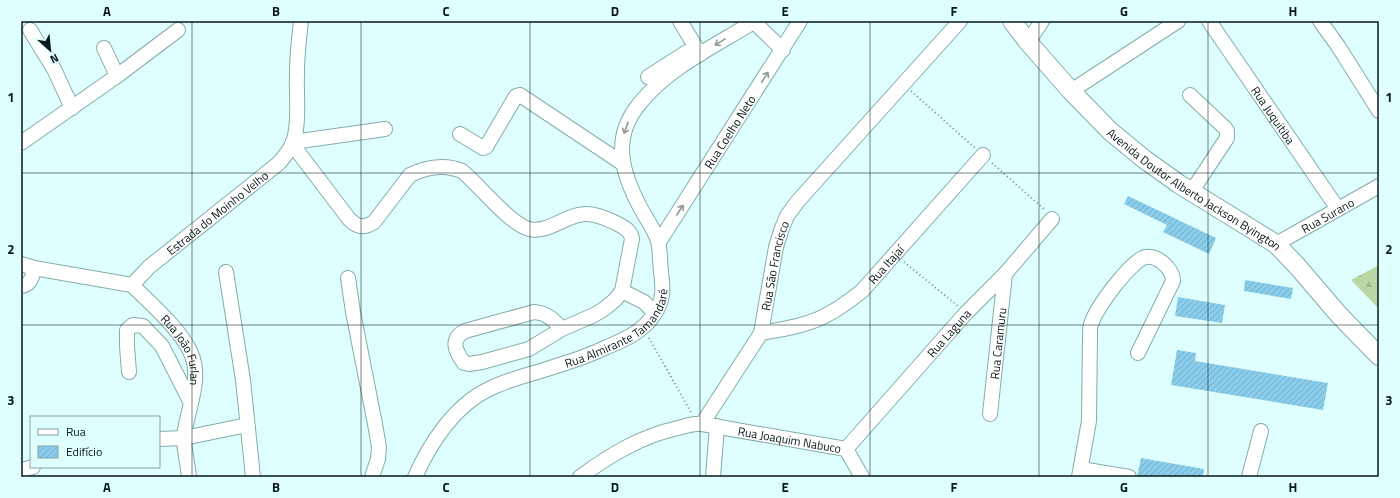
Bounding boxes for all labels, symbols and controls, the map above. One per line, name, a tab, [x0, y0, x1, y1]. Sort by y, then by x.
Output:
text: A	[103, 1, 111, 21]
text: B	[272, 1, 280, 21]
text: C	[442, 1, 450, 21]
text: D	[611, 1, 619, 21]
text: E	[781, 1, 789, 21]
text: F	[951, 1, 958, 21]
text: G	[1120, 1, 1128, 21]
text: H	[1289, 1, 1297, 21]
north arrow	[30, 30, 70, 70]
one-way arrow	[714, 39, 726, 47]
text: N	[48, 50, 62, 68]
one-way arrow	[761, 72, 769, 83]
street label: Rua Juquitiba	[1247, 82, 1300, 148]
text: 1	[7, 87, 15, 107]
text: 1	[1385, 87, 1393, 107]
street label: Rua Coelho Neto	[699, 91, 760, 172]
one-way arrow	[622, 122, 629, 135]
street label: Avenida Doutor Alberto Jackson Byington	[1103, 123, 1286, 254]
street label: Estrada do Moinho Velho	[162, 166, 272, 259]
street label: Rua Surano	[1297, 192, 1357, 238]
one-way arrow	[676, 205, 684, 216]
street label: Rua São Francisco	[756, 218, 794, 312]
text: 2	[7, 239, 15, 259]
street label: Rua Itajaí	[863, 239, 909, 288]
text: 2	[1385, 239, 1393, 259]
street label: Rua Almirante Tamandaré	[562, 288, 672, 372]
street label: Rua Laguna	[922, 304, 975, 361]
street label: Rua Caramuru	[984, 307, 1011, 380]
street label: Rua João Furlan	[157, 310, 205, 386]
text: 3	[7, 390, 15, 410]
text: 3	[1385, 390, 1393, 410]
legend	[30, 416, 160, 468]
street label: Rua Joaquim Nabuco	[737, 421, 843, 458]
text: Rua	[66, 422, 86, 441]
text: Edifício	[66, 442, 102, 461]
text: A	[103, 477, 111, 497]
text: B	[272, 477, 280, 497]
text: C	[442, 477, 450, 497]
text: D	[611, 477, 619, 497]
text: E	[781, 477, 789, 497]
text: F	[951, 477, 958, 497]
text: G	[1120, 477, 1128, 497]
text: H	[1289, 477, 1297, 497]

